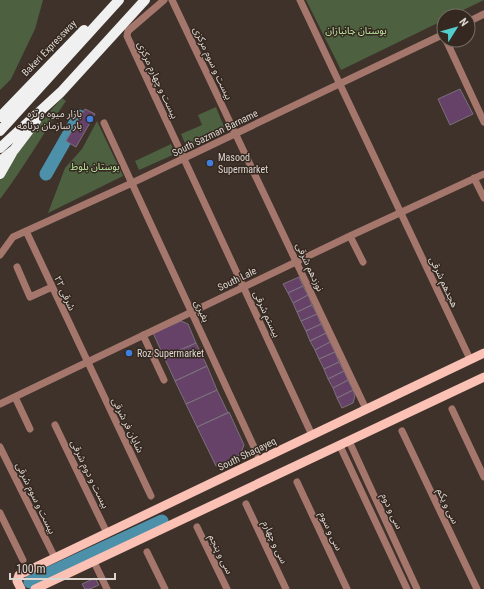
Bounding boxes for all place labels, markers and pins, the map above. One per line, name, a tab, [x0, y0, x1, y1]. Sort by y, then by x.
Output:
place label: بازار میوه و تره بار سازمان برنامه	[17, 108, 82, 132]
marker: بازار میوه و تره بار سازمان برنامه	[85, 114, 95, 124]
place label: Masood Supermarket	[218, 152, 268, 175]
marker: Masood Supermarket	[205, 158, 215, 168]
marker: Roz Supermarket	[124, 348, 134, 358]
place label: Roz Supermarket	[137, 348, 204, 359]

